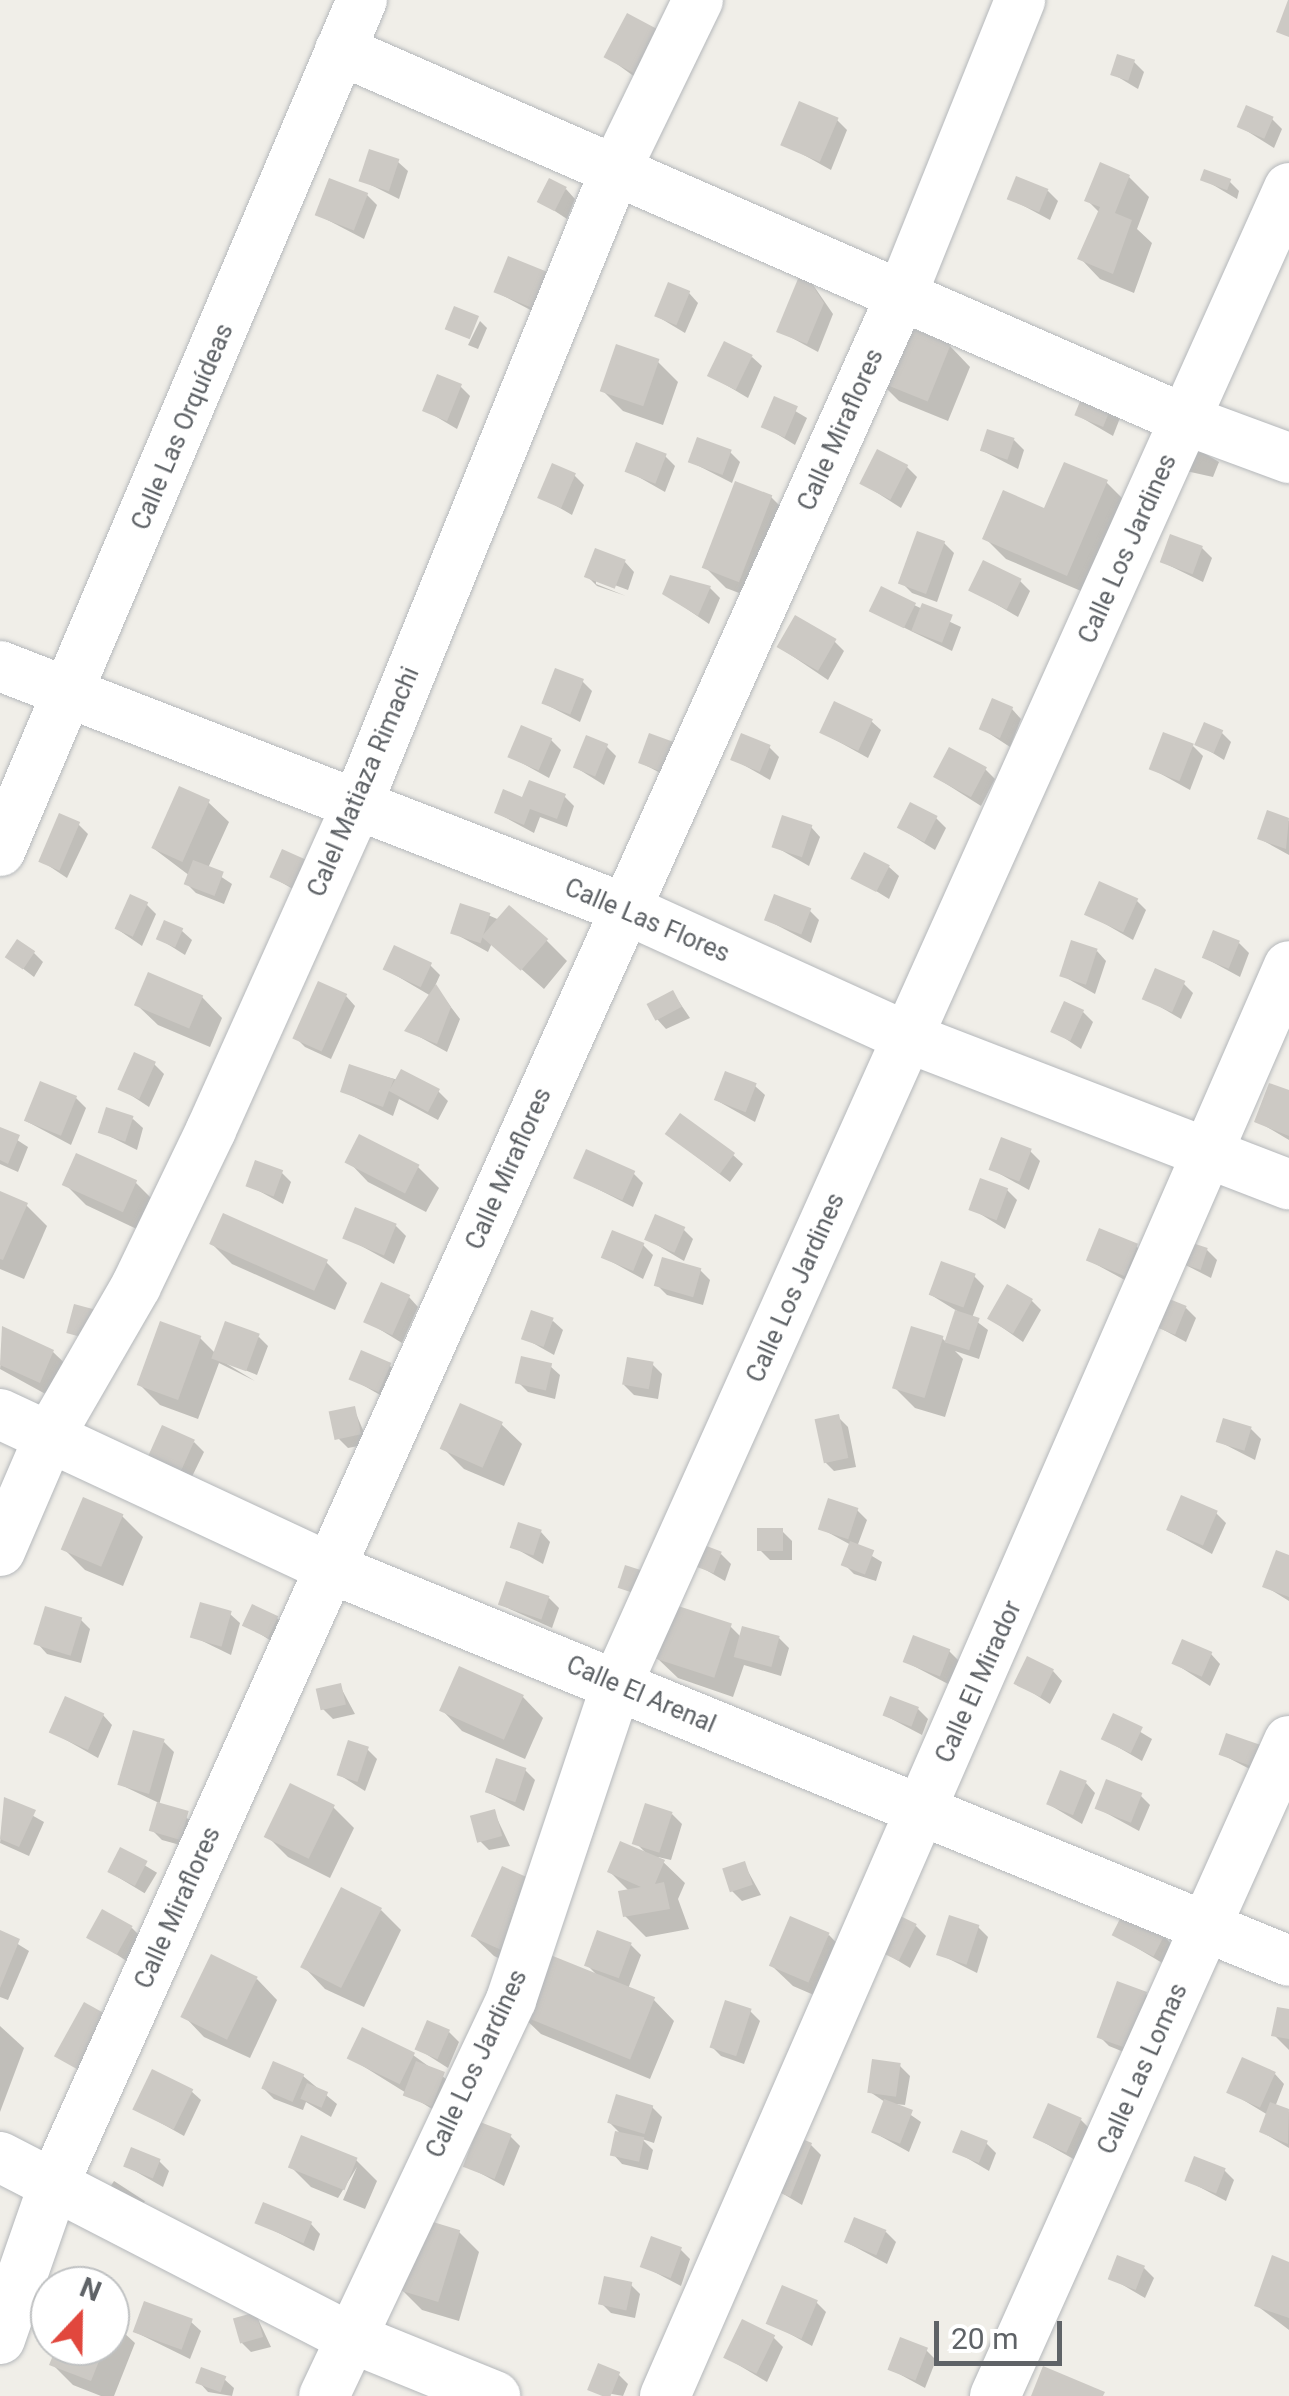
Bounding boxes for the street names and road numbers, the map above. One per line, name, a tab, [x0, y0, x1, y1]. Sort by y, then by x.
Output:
street label: Calle Las Orquídeas	[126, 319, 240, 535]
street label: Calle Miraflores	[792, 344, 890, 516]
street label: Calle Los Jardines	[1073, 450, 1183, 648]
street label: Calel Matiaza Rimachi	[302, 662, 426, 902]
street label: Calle Las Flores	[560, 873, 734, 969]
street label: Calle Miraflores	[460, 1083, 558, 1255]
street label: Calle Los Jardines	[741, 1189, 851, 1387]
street label: Calle El Mirador	[930, 1596, 1028, 1768]
street label: Calle El Arenal	[562, 1650, 720, 1740]
street label: Calle Miraflores	[129, 1822, 227, 1994]
street label: Calle Los Jardines	[420, 1965, 534, 2163]
street label: Calle Las Lomas	[1092, 1979, 1194, 2159]

